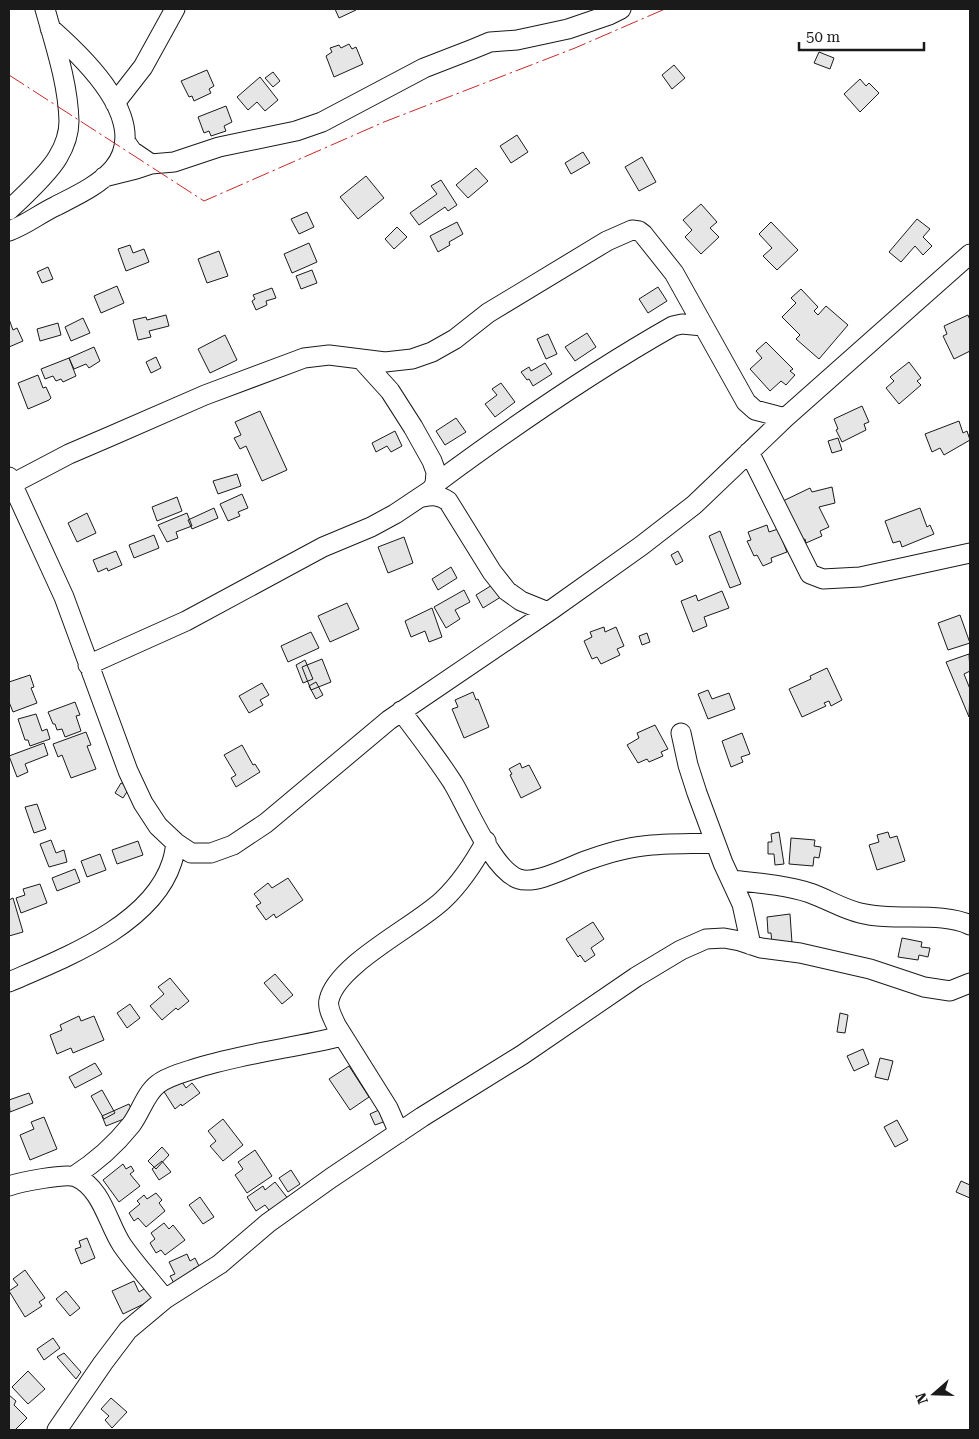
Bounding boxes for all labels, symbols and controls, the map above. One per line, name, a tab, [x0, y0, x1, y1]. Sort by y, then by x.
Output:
scale bar	[799, 20, 924, 52]
text: 50 m	[806, 28, 841, 46]
north arrow	[909, 1369, 959, 1419]
text: N	[912, 1390, 931, 1406]

